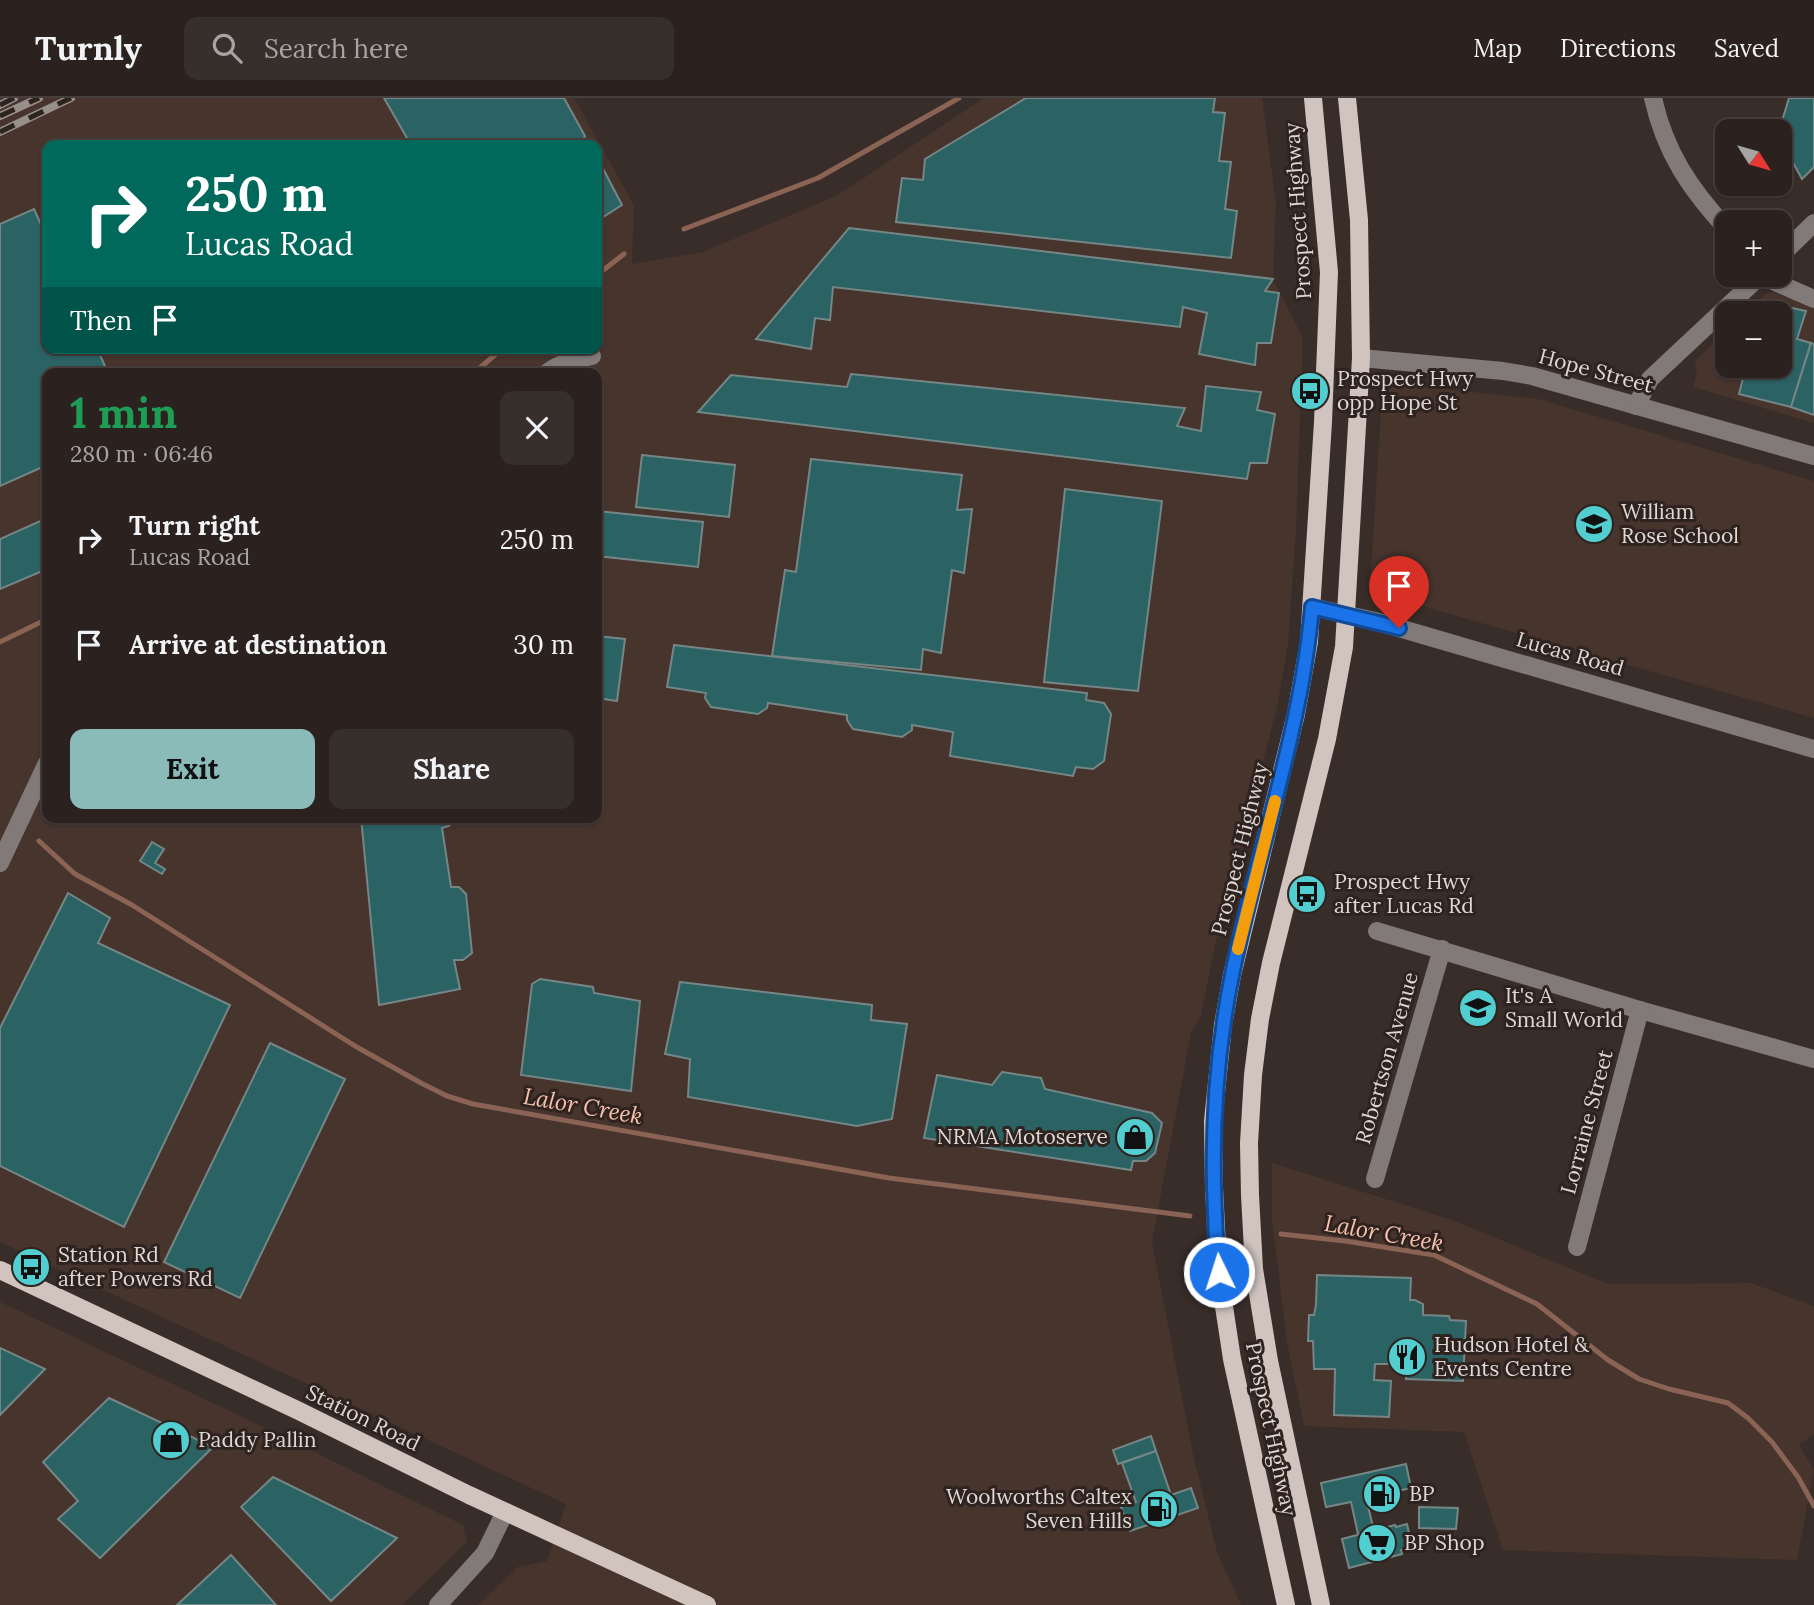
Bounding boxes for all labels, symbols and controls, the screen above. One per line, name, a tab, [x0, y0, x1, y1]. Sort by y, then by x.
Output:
search box	[184, 17, 674, 80]
text: Turnly	[35, 27, 142, 69]
icon: search	[208, 29, 246, 67]
text: Search here	[264, 32, 408, 65]
text: Map	[1473, 33, 1522, 64]
text: Directions	[1560, 33, 1676, 64]
text: Saved	[1714, 33, 1779, 64]
north arrow	[1715, 119, 1792, 196]
map controls	[1715, 119, 1792, 378]
street label: Prospect Highway	[1278, 122, 1317, 300]
text: 250 m	[185, 162, 327, 224]
icon: right	[70, 168, 161, 259]
button: +	[1715, 210, 1792, 287]
text: Lucas Road	[185, 223, 354, 264]
icon: arrive	[146, 301, 184, 339]
button: −	[1715, 301, 1792, 378]
text: Then	[70, 304, 132, 337]
street label: Hope Street	[1536, 342, 1657, 399]
place label: Prospect Hwy opp Hope St	[1337, 365, 1473, 416]
bus stop icon: Prospect Hwy opp Hope St	[1289, 370, 1331, 412]
text: 1 min	[70, 386, 177, 440]
button: close	[500, 391, 574, 465]
text: 280 m · 06:46	[70, 439, 213, 468]
place label: William Rose School	[1621, 498, 1739, 549]
school or university icon: William Rose School	[1573, 503, 1615, 545]
text: Turn right	[129, 509, 260, 542]
icon: right	[70, 521, 108, 559]
text: 250 m	[500, 523, 574, 556]
text: Lucas Road	[129, 542, 250, 571]
pin	[1369, 556, 1429, 628]
icon: arrive	[1380, 567, 1418, 605]
street label: Lucas Road	[1513, 625, 1627, 682]
icon: arrive	[70, 626, 108, 664]
text: Arrive at destination	[129, 628, 387, 661]
text: 30 m	[513, 628, 574, 661]
button: Exit	[70, 729, 315, 809]
button: Share	[329, 729, 574, 809]
street label: Prospect Highway	[1205, 760, 1274, 938]
place label: Prospect Hwy after Lucas Rd	[1334, 868, 1474, 919]
bus stop icon: Prospect Hwy after Lucas Rd	[1286, 873, 1328, 915]
street label: Robertson Avenue	[1349, 969, 1424, 1147]
place label: It's A Small World	[1505, 982, 1623, 1033]
school or university icon: It's A Small World	[1457, 987, 1499, 1029]
street label: Lorraine Street	[1554, 1046, 1619, 1197]
water label: Lalor Creek	[521, 1081, 645, 1130]
shop icon: NRMA Motoserve	[1114, 1116, 1156, 1158]
place label: NRMA Motoserve	[937, 1123, 1108, 1150]
water label: Lalor Creek	[1322, 1208, 1446, 1257]
position arrow	[1182, 1235, 1256, 1309]
place label: Station Rd after Powers Rd	[58, 1241, 213, 1292]
bus stop icon: Station Rd after Powers Rd	[10, 1246, 52, 1288]
place label: Hudson Hotel & Events Centre	[1434, 1331, 1589, 1382]
restaurant icon: Hudson Hotel & Events Centre	[1386, 1336, 1428, 1378]
street label: Prospect Highway	[1240, 1339, 1303, 1518]
street label: Station Road	[302, 1378, 425, 1457]
shop icon: Paddy Pallin	[150, 1419, 192, 1461]
place label: Paddy Pallin	[198, 1426, 317, 1453]
fuel station icon: BP	[1361, 1473, 1403, 1515]
place label: BP	[1409, 1480, 1435, 1507]
place label: Woolworths Caltex Seven Hills	[946, 1483, 1132, 1534]
fuel station icon: Woolworths Caltex Seven Hills	[1138, 1488, 1180, 1530]
supermarket icon: BP Shop	[1356, 1522, 1398, 1564]
place label: BP Shop	[1404, 1529, 1484, 1556]

